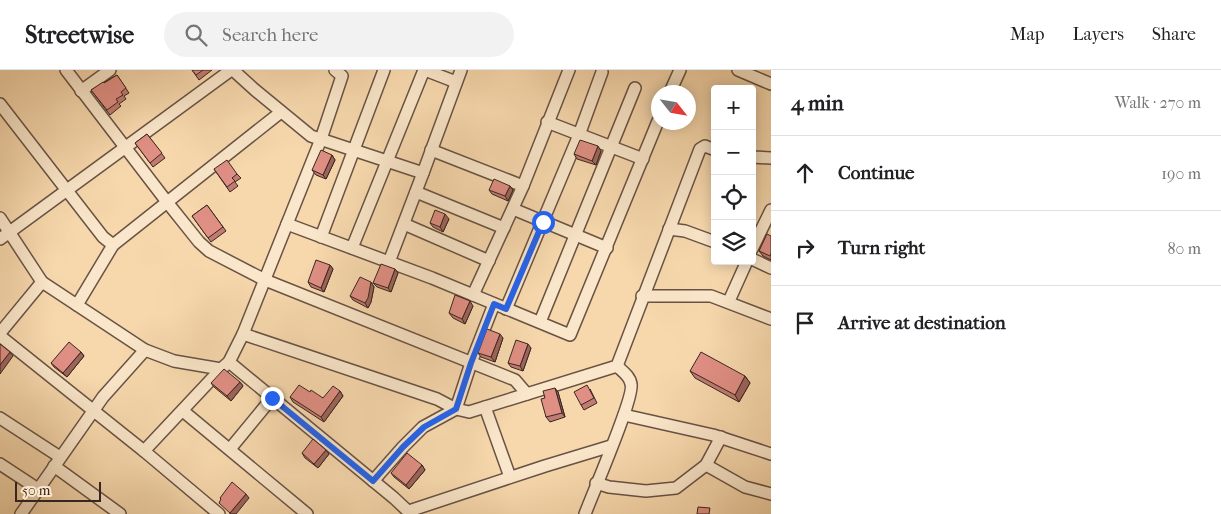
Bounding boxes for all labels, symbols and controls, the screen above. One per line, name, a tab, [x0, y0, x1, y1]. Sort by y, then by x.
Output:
search box	[164, 12, 514, 57]
text: Streetwise	[25, 21, 134, 49]
icon: search	[182, 21, 210, 49]
text: Search here	[222, 24, 318, 46]
text: Map	[1010, 24, 1044, 45]
text: Layers	[1072, 24, 1124, 45]
text: Share	[1152, 24, 1196, 45]
north arrow	[651, 85, 696, 130]
map controls	[711, 85, 756, 265]
button: +	[711, 85, 756, 130]
text: 4 min	[791, 91, 844, 115]
text: Walk · 270 m	[1115, 93, 1201, 112]
button: −	[711, 130, 756, 175]
icon: ahead	[791, 159, 819, 187]
text: Continue	[838, 162, 914, 184]
text: 190 m	[1161, 164, 1201, 183]
button: locate	[711, 175, 756, 220]
route start	[532, 211, 555, 234]
button: layers	[711, 220, 756, 265]
icon: right	[791, 234, 819, 262]
text: Turn right	[838, 237, 925, 259]
text: 80 m	[1167, 239, 1201, 258]
icon: arrive	[791, 309, 819, 337]
text: Arrive at destination	[838, 312, 1006, 334]
route end	[261, 387, 284, 410]
scale bar	[15, 479, 101, 502]
text: 50 m	[22, 482, 50, 499]

